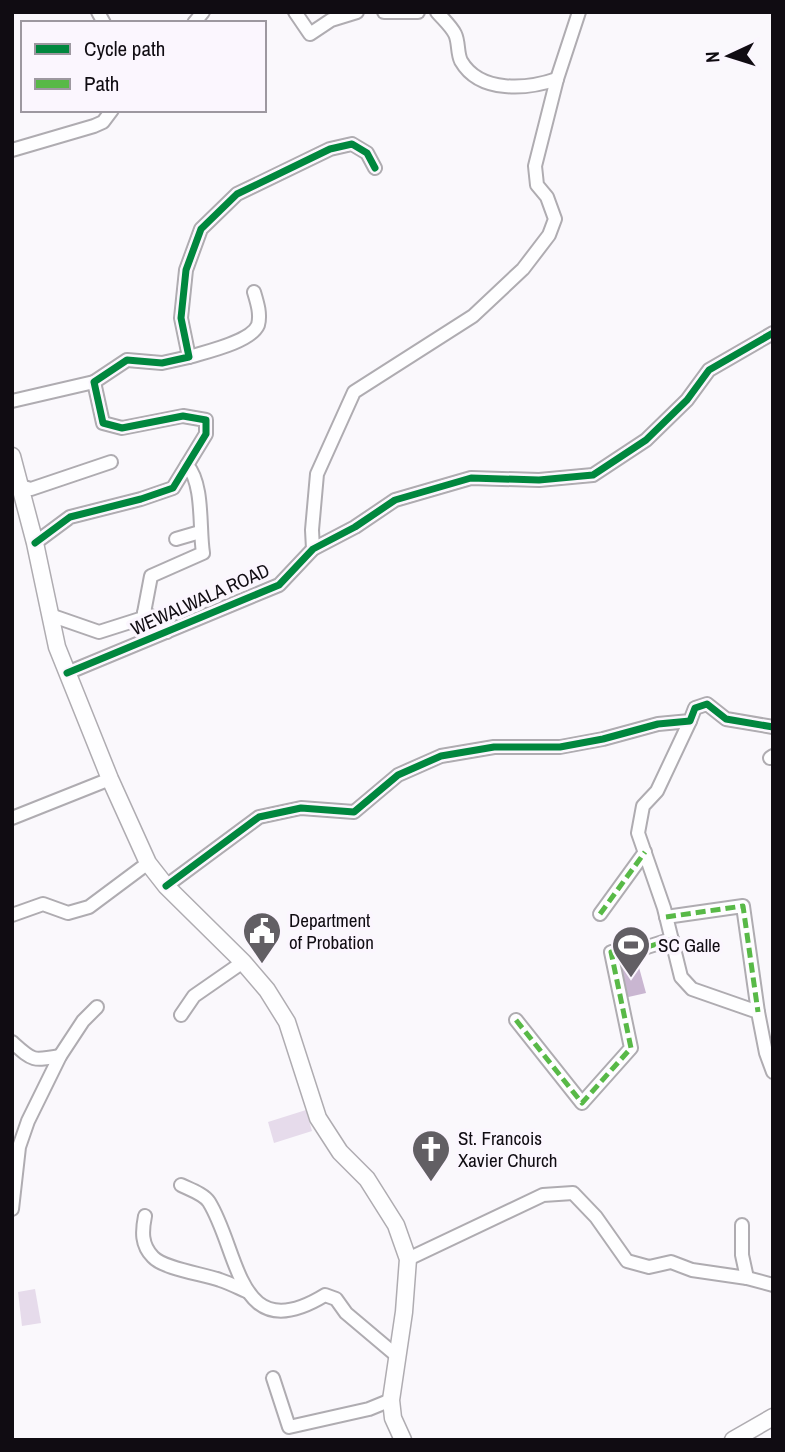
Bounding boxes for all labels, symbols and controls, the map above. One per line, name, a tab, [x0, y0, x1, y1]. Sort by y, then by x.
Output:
legend	[21, 21, 266, 112]
north arrow	[694, 21, 764, 91]
text: Cycle path	[84, 34, 165, 63]
text: N	[699, 51, 725, 64]
text: Path	[84, 69, 119, 98]
street label: WEWALWALA ROAD	[127, 557, 273, 641]
place label: Department of Probation	[289, 907, 374, 955]
public building icon: Department of Probation	[241, 910, 283, 965]
sports icon: SC Galle	[610, 924, 652, 979]
place label: SC Galle	[658, 932, 720, 958]
place label: St. Francois Xavier Church	[458, 1125, 557, 1173]
church icon: St. Francois Xavier Church	[410, 1128, 452, 1183]

